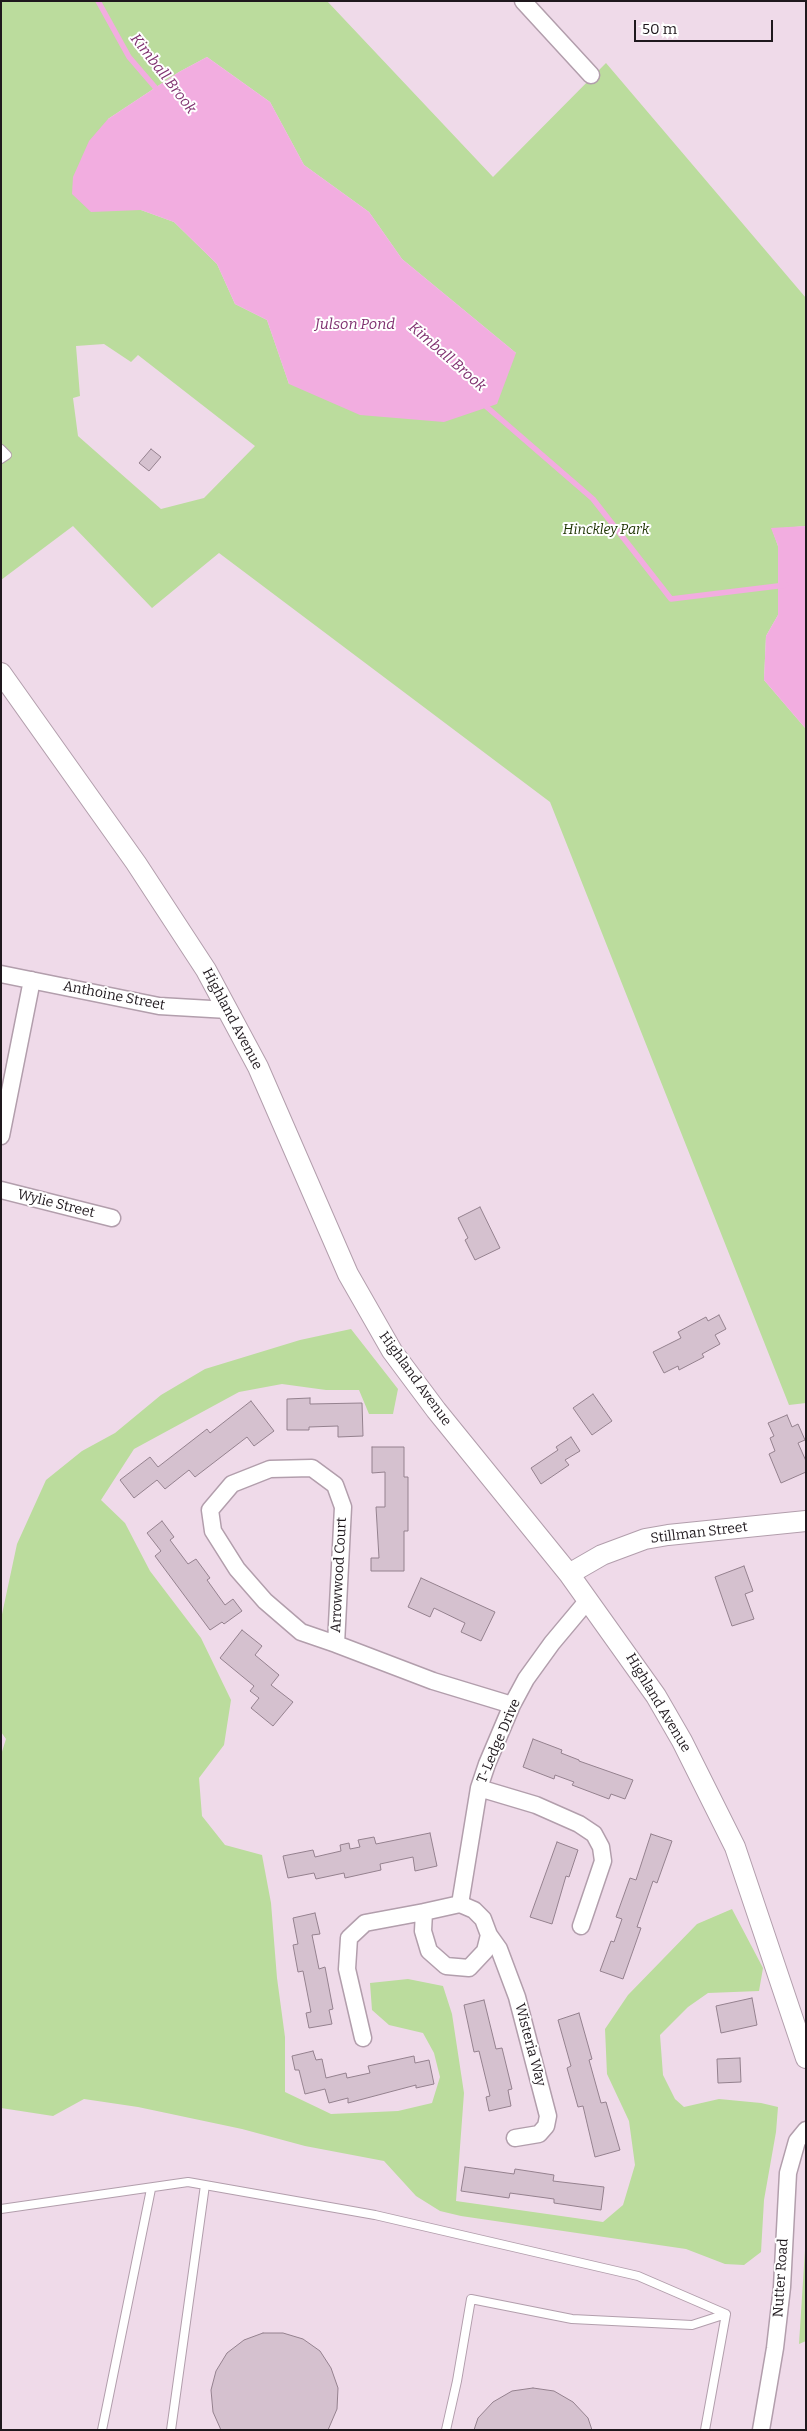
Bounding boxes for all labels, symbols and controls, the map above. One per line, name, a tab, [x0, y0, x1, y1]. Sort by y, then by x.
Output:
scale bar	[637, 10, 776, 42]
text: 50 m	[642, 20, 677, 38]
water label: Kimball Brook	[126, 30, 200, 118]
water label: Julson Pond	[315, 316, 395, 334]
water label: Kimball Brook	[405, 319, 489, 395]
park label: Hinckley Park	[563, 522, 649, 538]
street label: Highland Avenue	[198, 965, 266, 1073]
street label: Anthoine Street	[62, 978, 166, 1014]
street label: Wylie Street	[16, 1186, 96, 1222]
street label: Highland Avenue	[375, 1329, 455, 1429]
street label: Arrowwood Court	[328, 1517, 350, 1633]
street label: Stillman Street	[649, 1519, 749, 1547]
street label: Highland Avenue	[622, 1651, 694, 1755]
street label: T-Ledge Drive	[474, 1696, 524, 1786]
street label: Wisteria Way	[511, 2002, 549, 2088]
street label: Nutter Road	[770, 2238, 792, 2318]

